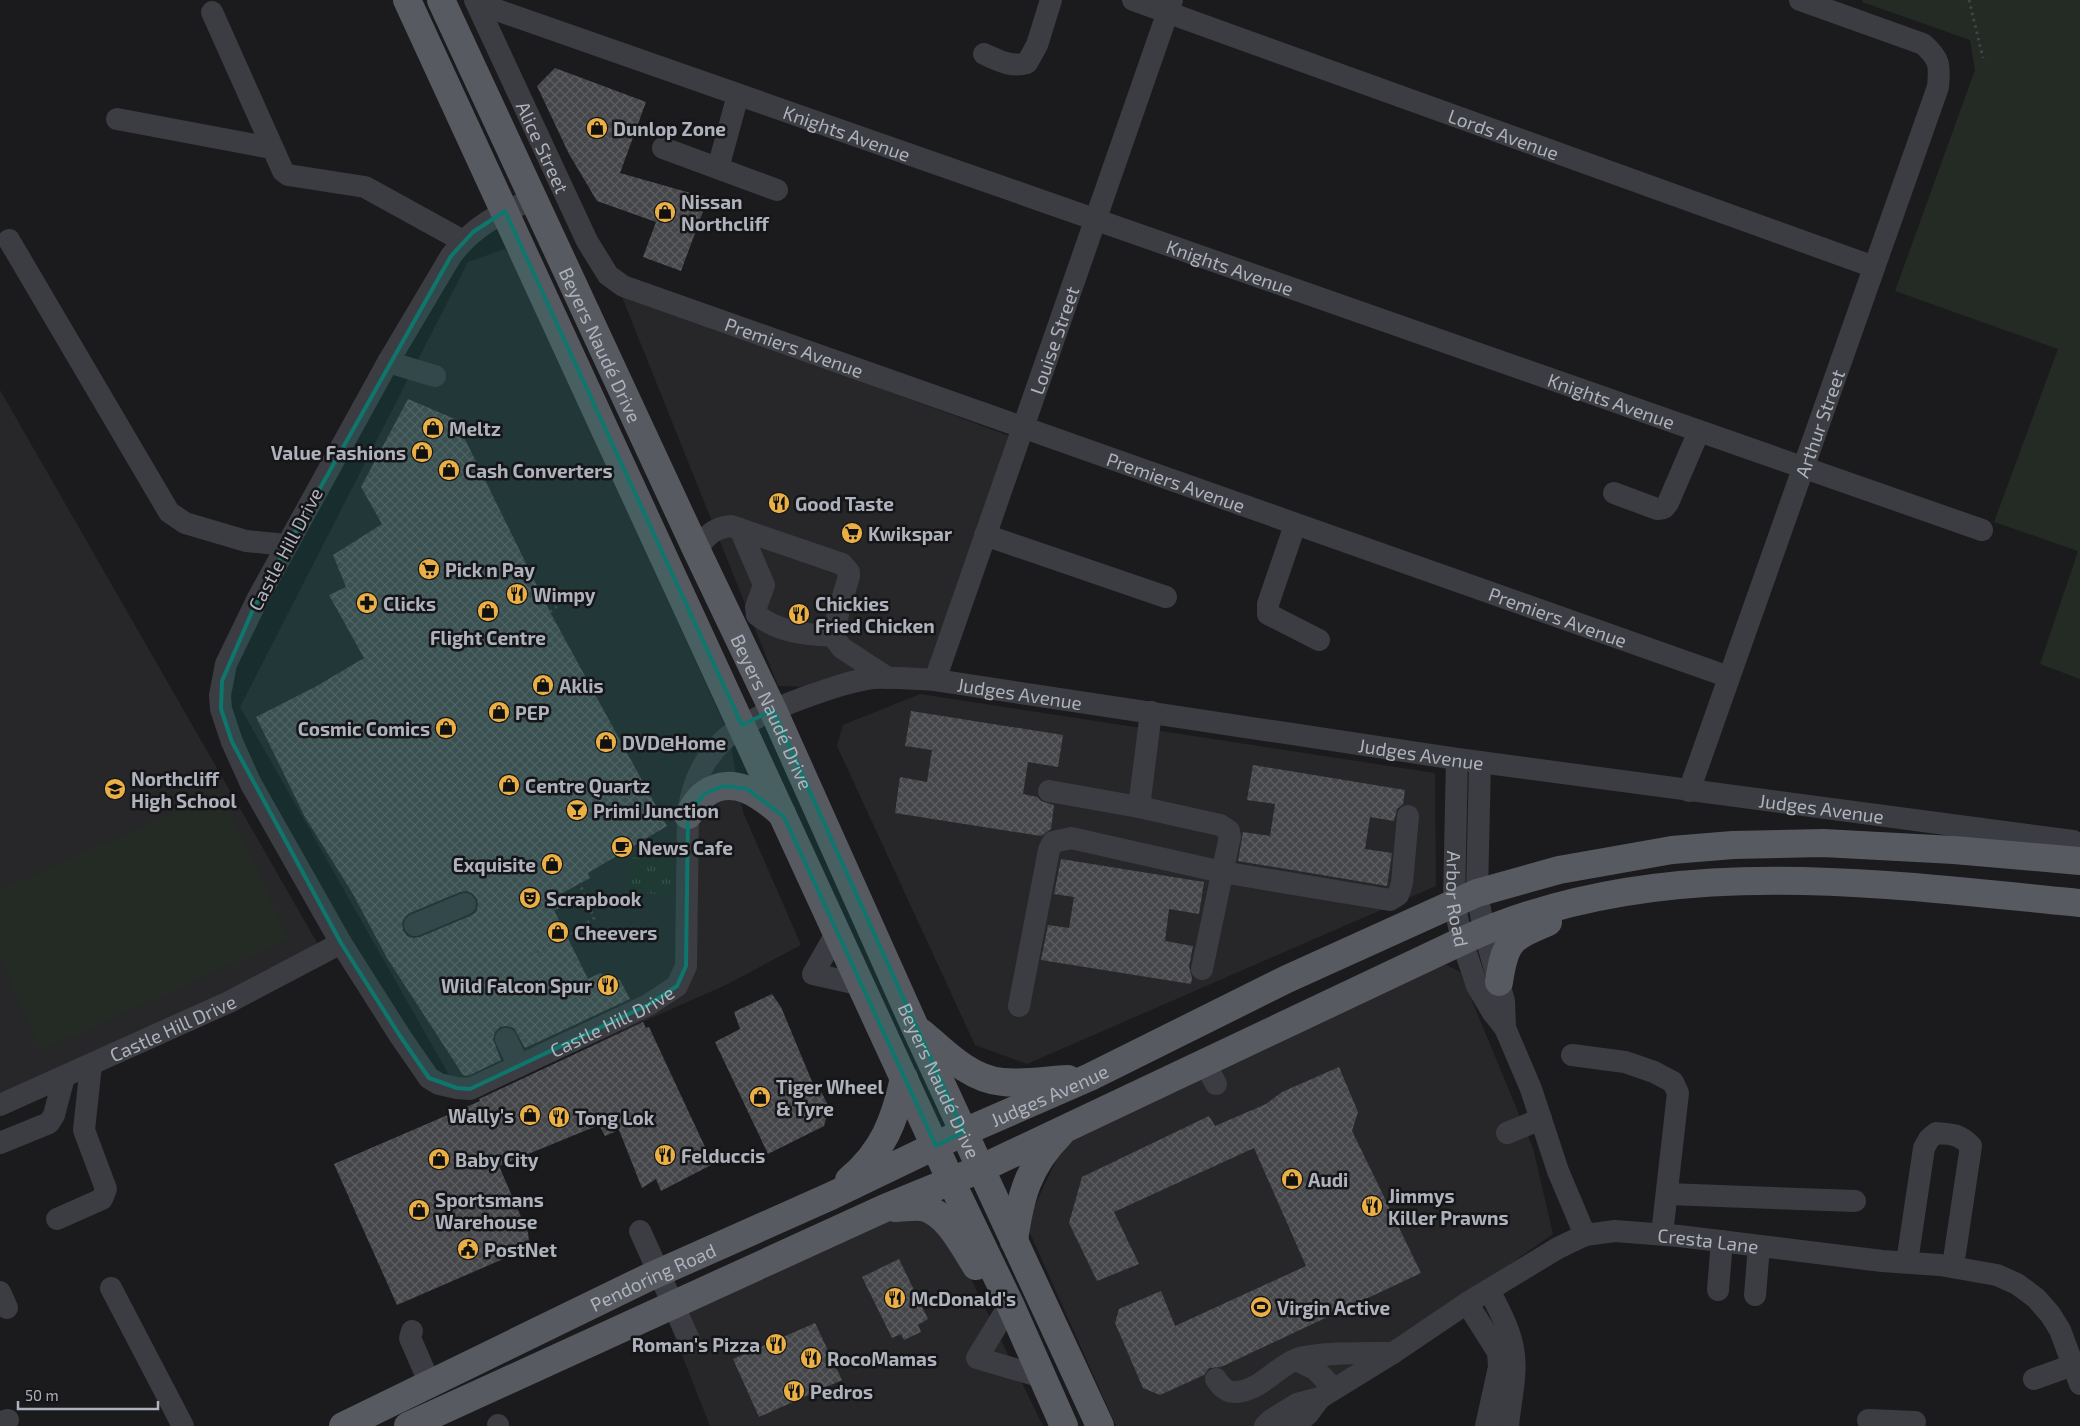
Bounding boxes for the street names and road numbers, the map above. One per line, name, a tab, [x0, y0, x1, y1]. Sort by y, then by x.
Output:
street label: Alice Street	[512, 97, 574, 196]
street label: Knights Avenue	[780, 100, 914, 165]
street label: Lords Avenue	[1445, 103, 1562, 164]
street label: Knights Avenue	[1164, 234, 1297, 300]
street label: Beyers Naudé Drive	[555, 263, 647, 426]
street label: Louise Street	[1024, 283, 1083, 397]
street label: Premiers Avenue	[722, 312, 867, 382]
street label: Arthur Street	[1789, 366, 1849, 480]
street label: Knights Avenue	[1545, 367, 1678, 433]
street label: Premiers Avenue	[1104, 447, 1248, 517]
street label: Castle Hill Drive	[243, 484, 327, 614]
street label: Premiers Avenue	[1486, 582, 1630, 652]
street label: Beyers Naudé Drive	[727, 630, 818, 793]
street label: Judges Avenue	[956, 672, 1084, 714]
street label: Judges Avenue	[1357, 733, 1485, 774]
street label: Judges Avenue	[1758, 788, 1886, 827]
street label: Arbor Road	[1442, 851, 1474, 949]
street label: Castle Hill Drive	[546, 980, 678, 1061]
street label: Castle Hill Drive	[106, 989, 240, 1066]
street label: Beyers Naudé Drive	[894, 999, 986, 1162]
street label: Judges Avenue	[987, 1059, 1112, 1131]
street label: Cresta Lane	[1657, 1223, 1760, 1257]
street label: Pendoring Road	[586, 1237, 719, 1316]

